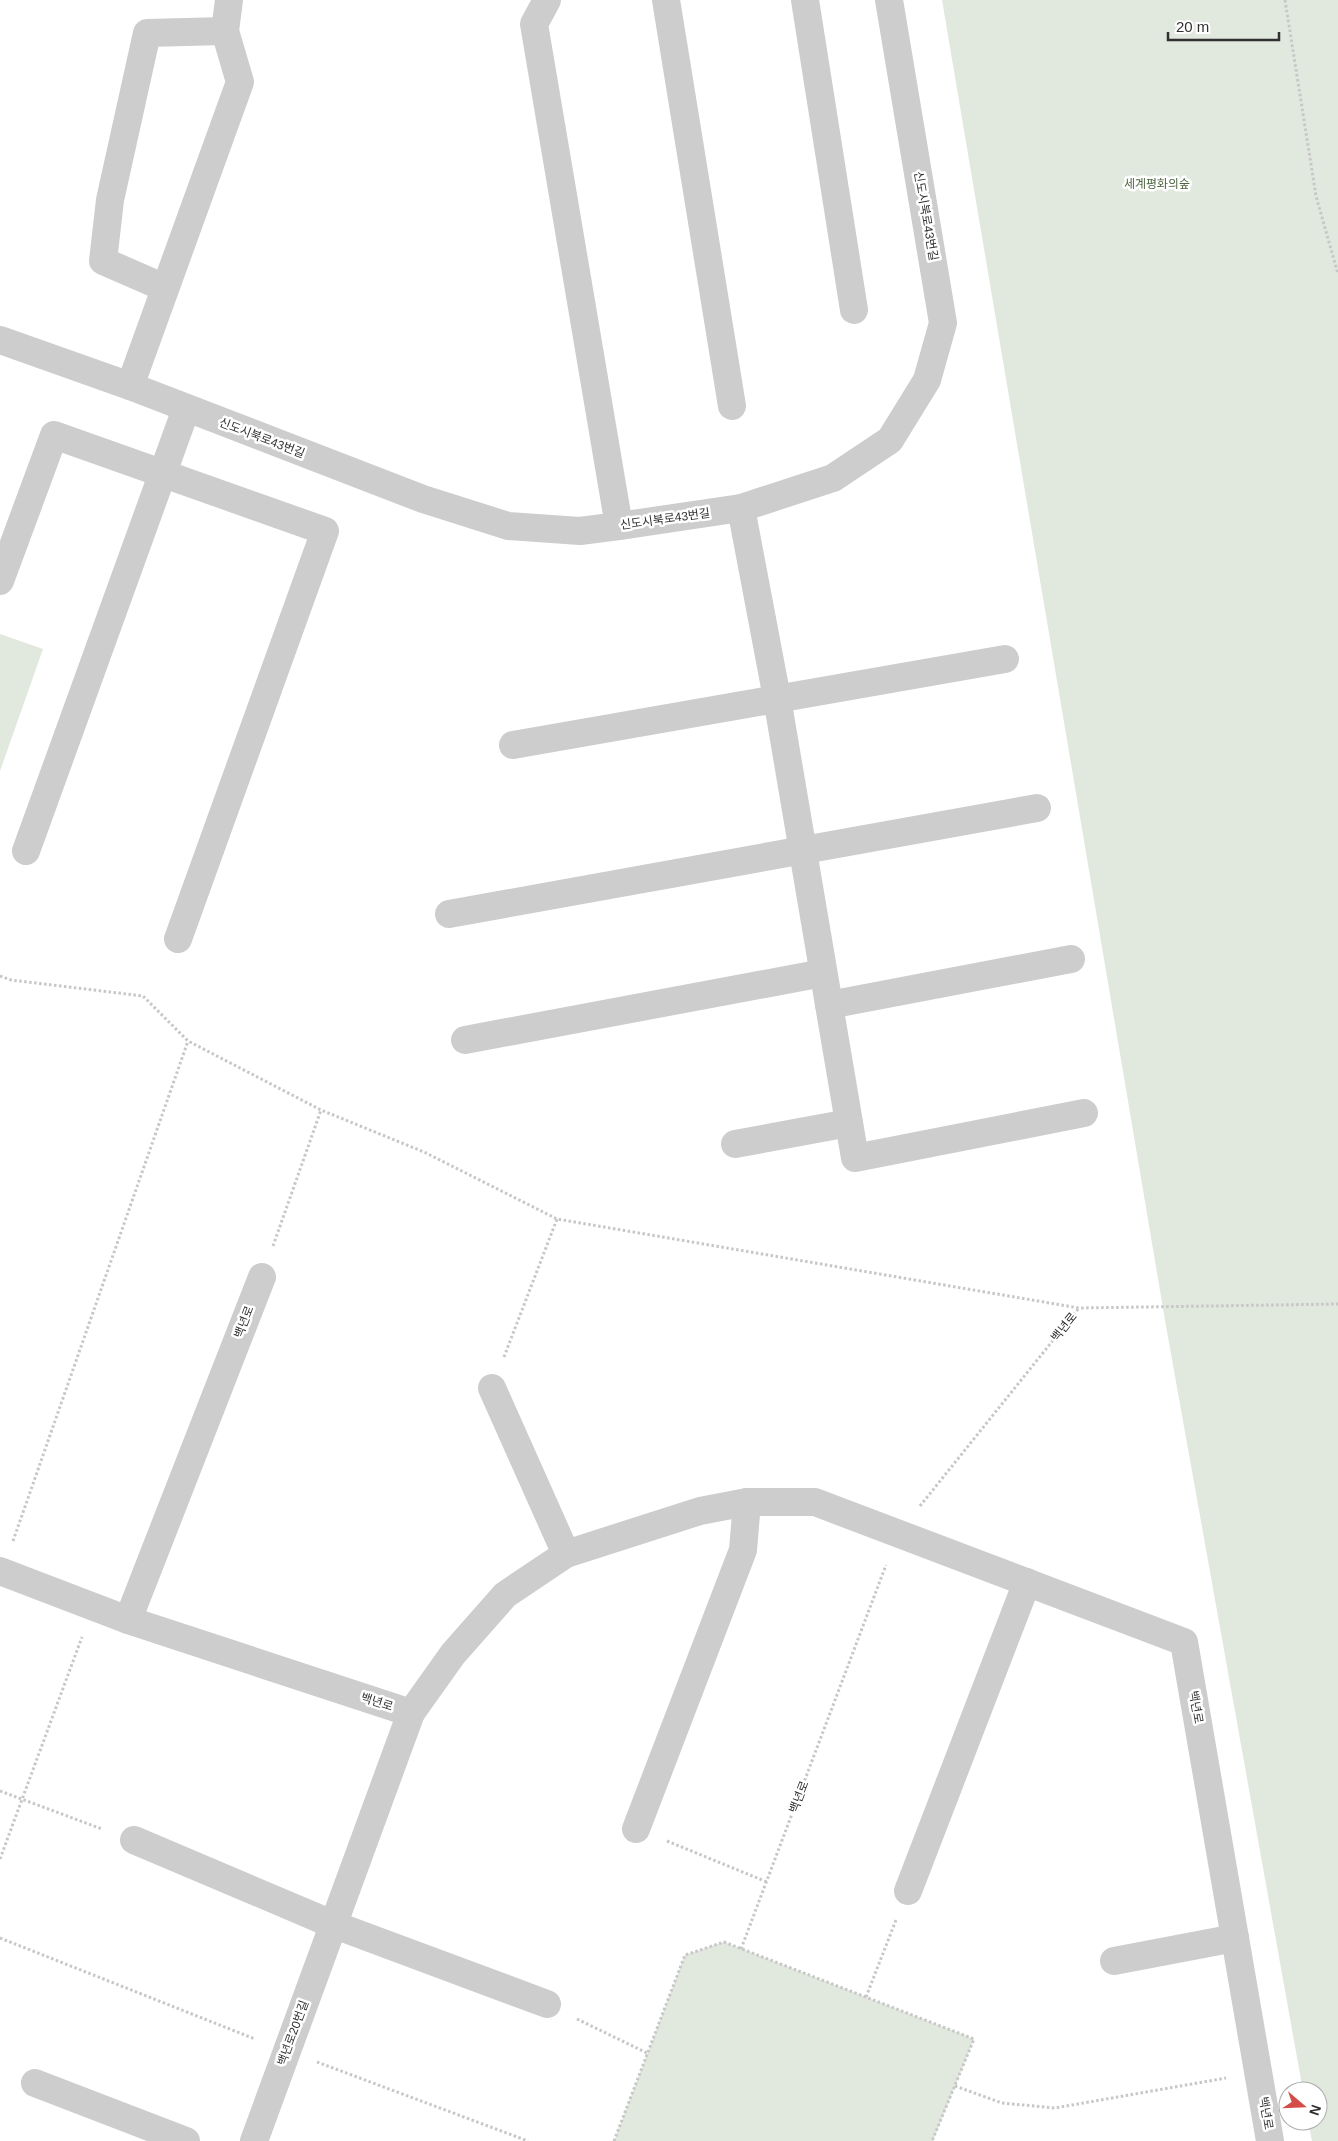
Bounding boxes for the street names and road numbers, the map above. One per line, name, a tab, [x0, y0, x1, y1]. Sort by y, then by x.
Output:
street label: 신도시북로43번길	[911, 170, 941, 262]
street label: 신도시북로43번길	[217, 415, 307, 461]
street label: 신도시북로43번길	[619, 506, 711, 532]
street label: 백년로	[232, 1304, 256, 1340]
street label: 백년로	[1048, 1310, 1080, 1344]
street label: 백년로	[1186, 1689, 1206, 1725]
street label: 백년로	[359, 1690, 395, 1714]
street label: 백년로	[787, 1779, 811, 1815]
street label: 백년로20번길	[275, 1998, 311, 2068]
street label: 백년로	[1256, 2095, 1276, 2131]

